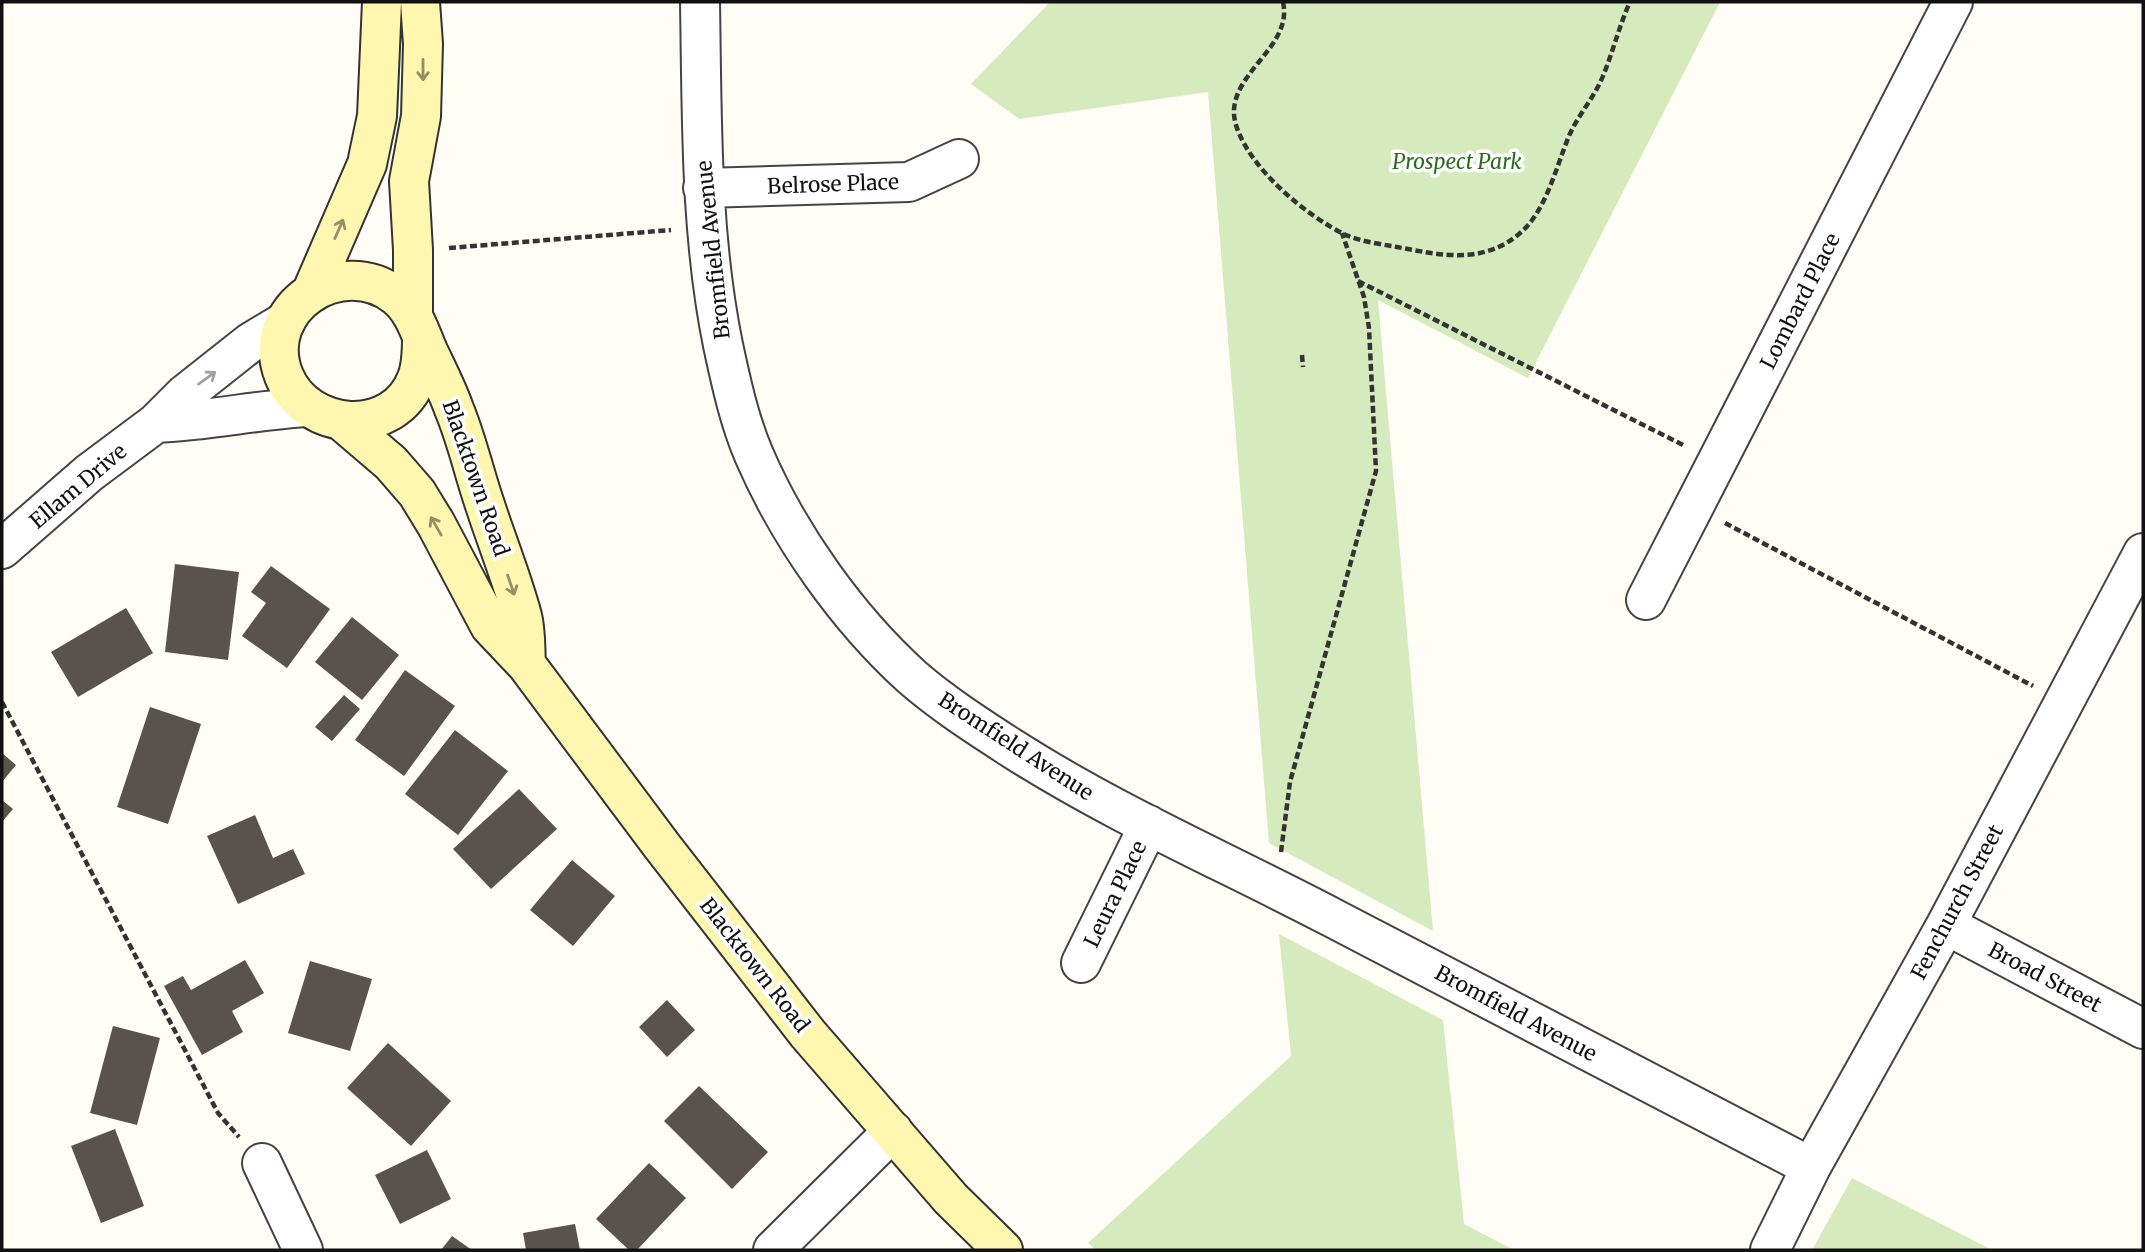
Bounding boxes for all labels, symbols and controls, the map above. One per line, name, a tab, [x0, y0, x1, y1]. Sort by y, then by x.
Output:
one-way arrow	[416, 58, 430, 81]
park label: Prospect Park	[1392, 148, 1522, 175]
street label: Bromfield Avenue	[690, 159, 736, 341]
street label: Belrose Place	[767, 168, 899, 200]
one-way arrow	[333, 219, 346, 240]
street label: Lombard Place	[1754, 228, 1846, 374]
one-way arrow	[197, 370, 216, 385]
street label: Blacktown Road	[437, 396, 515, 560]
street label: Ellam Drive	[24, 438, 132, 534]
one-way arrow	[429, 516, 443, 536]
one-way arrow	[505, 574, 518, 596]
street label: Bromfield Avenue	[933, 686, 1099, 806]
street label: Fenchurch Street	[1905, 820, 2009, 984]
street label: Leura Place	[1078, 836, 1152, 952]
street label: Blacktown Road	[694, 892, 816, 1038]
street label: Broad Street	[1984, 936, 2106, 1018]
street label: Bromfield Avenue	[1430, 959, 1602, 1067]

